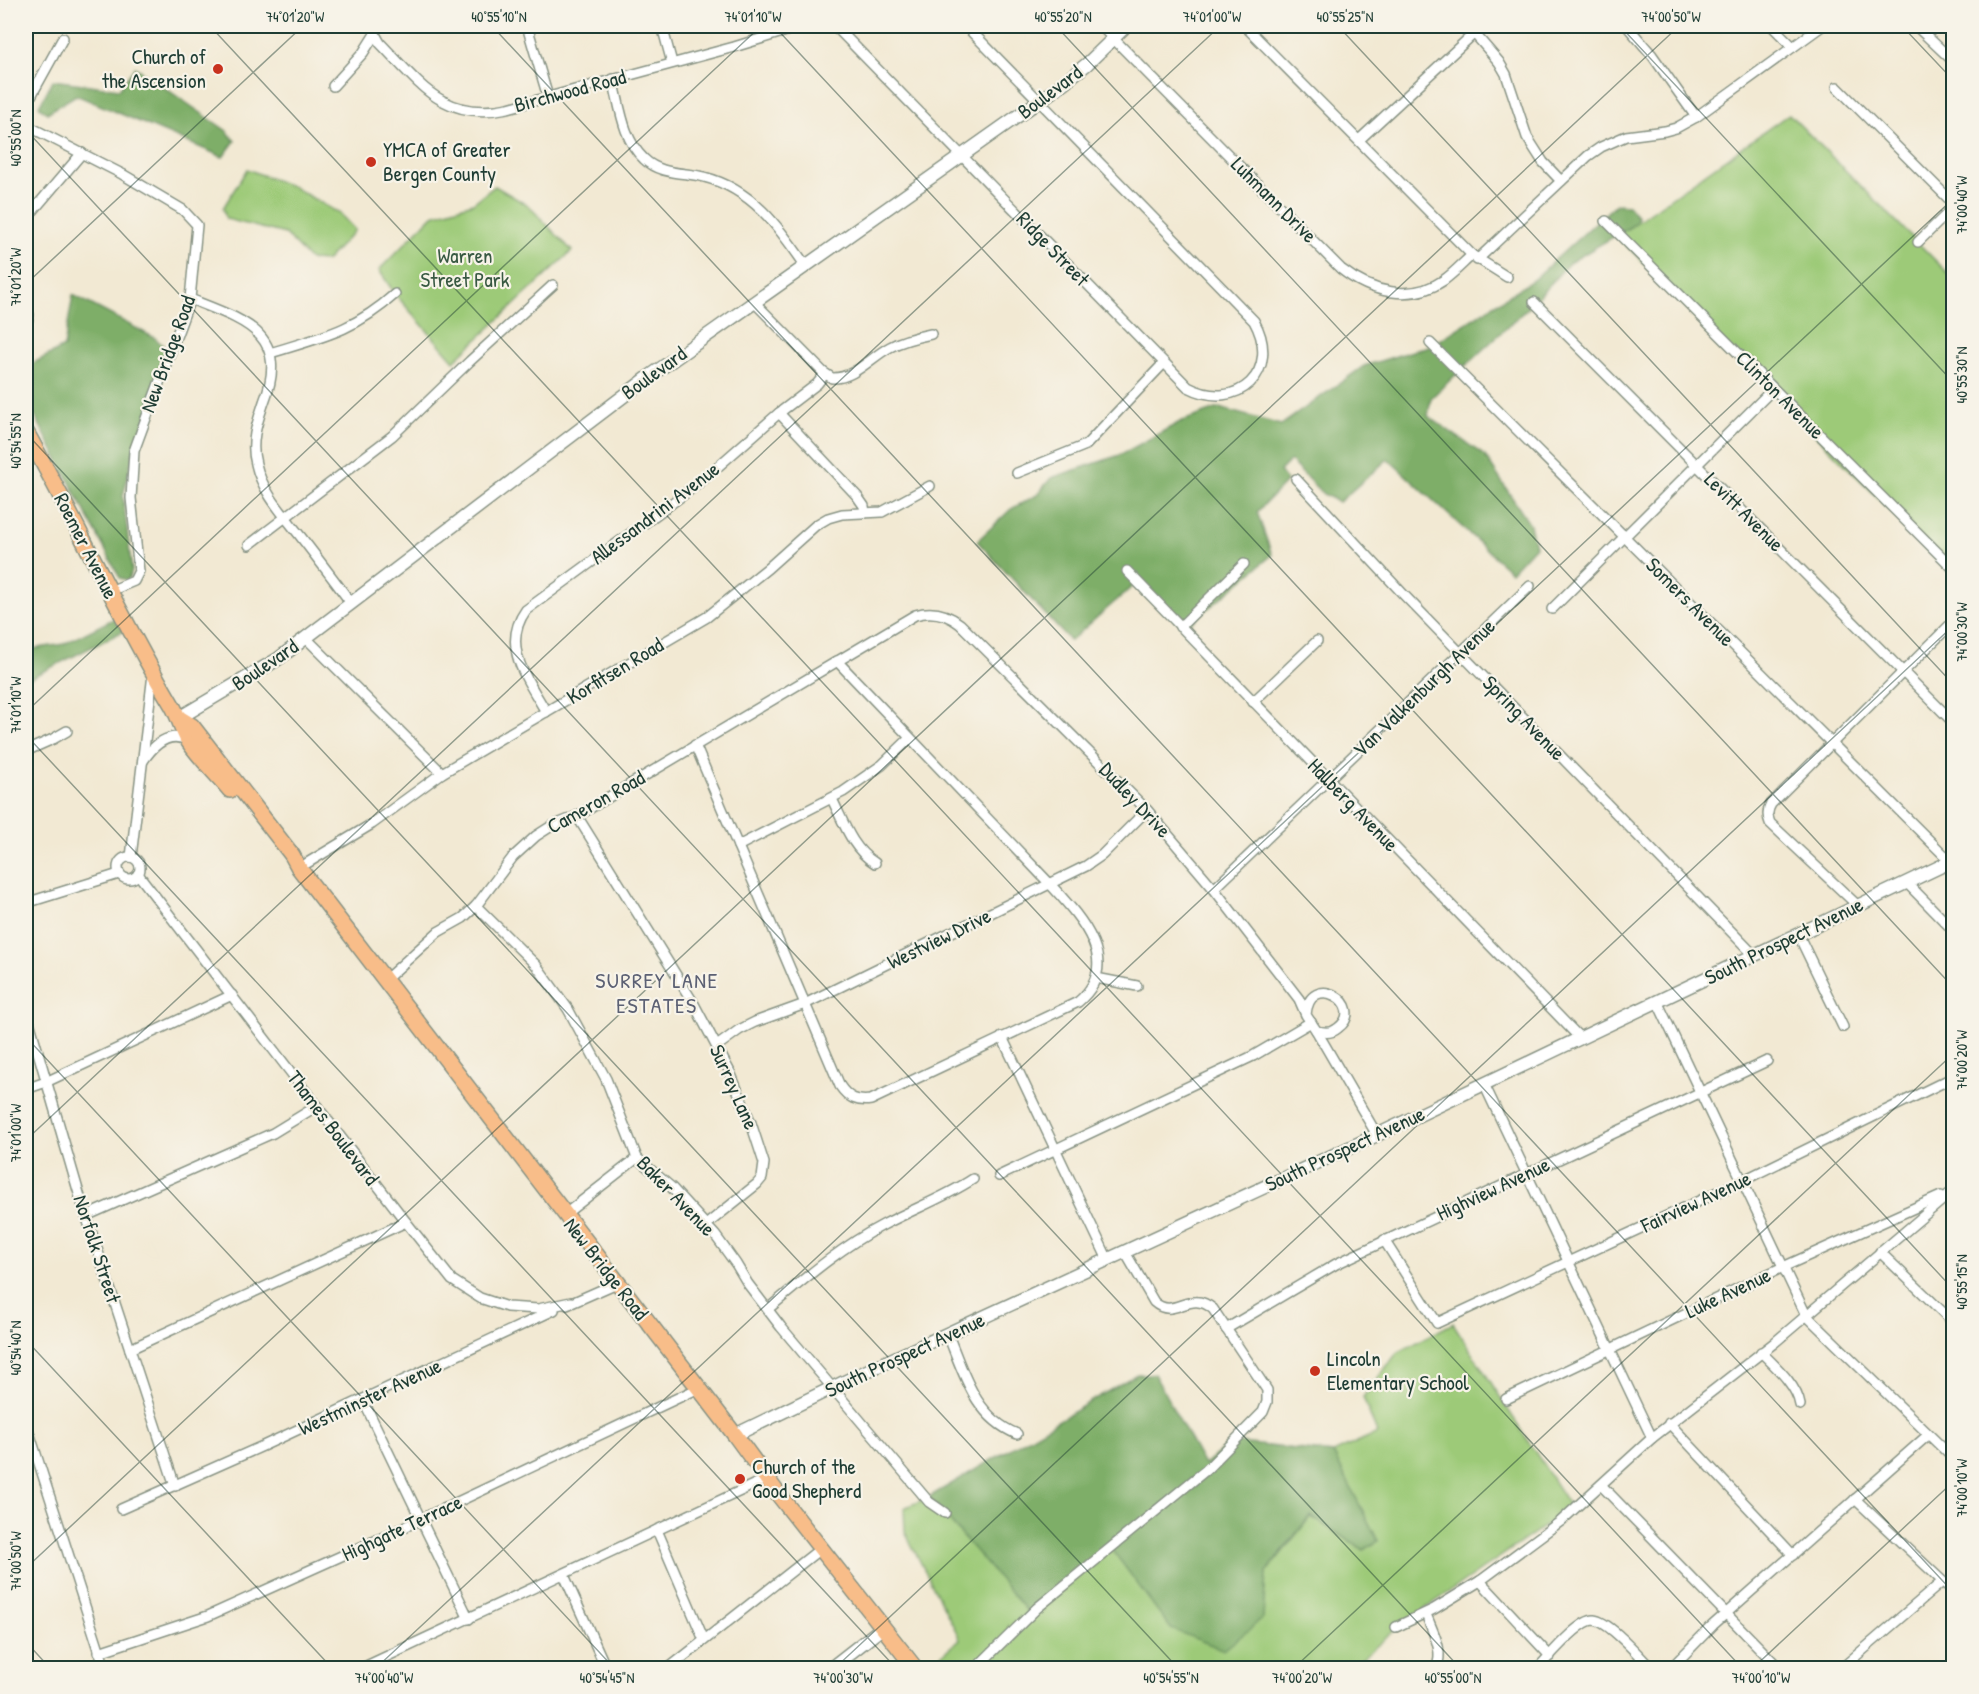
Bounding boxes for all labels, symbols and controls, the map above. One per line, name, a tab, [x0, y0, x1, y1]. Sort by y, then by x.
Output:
text: 74°01'20"W	[266, 6, 325, 27]
text: 40°55'10"N	[471, 6, 527, 27]
text: 74°01'10"W	[724, 6, 782, 27]
text: 40°55'20"N	[1034, 6, 1092, 27]
text: 74°01'00"W	[1183, 6, 1242, 27]
text: 40°55'25"N	[1317, 6, 1373, 27]
text: 74°00'50"W	[1641, 6, 1701, 27]
place label: Church of the Ascension	[102, 42, 206, 95]
street label: Boulevard	[1011, 58, 1088, 126]
marker: Church of the Ascension	[211, 62, 225, 76]
street label: Birchwood Road	[511, 62, 629, 119]
text: 40°55'00"N	[5, 110, 26, 166]
place label: YMCA of Greater Bergen County	[383, 135, 511, 188]
street label: Luhmann Drive	[1225, 150, 1324, 249]
marker: YMCA of Greater Bergen County	[364, 155, 378, 169]
text: 74°00'40"W	[1951, 175, 1972, 234]
street label: Ridge Street	[1010, 205, 1097, 293]
park label: Warren Street Park	[421, 241, 510, 294]
text: 74°01'20"W	[5, 247, 26, 306]
street label: New Bridge Road	[133, 291, 202, 416]
street label: Boulevard	[615, 339, 692, 406]
street label: Clinton Avenue	[1730, 344, 1831, 445]
text: 40°55'30"N	[1951, 347, 1972, 403]
text: 40°54'55"N	[5, 413, 26, 469]
street label: Allessandrini Avenue	[584, 454, 725, 571]
street label: Levitt Avenue	[1698, 465, 1791, 558]
street label: Roemer Avenue	[47, 488, 126, 604]
street label: Somers Avenue	[1639, 551, 1741, 653]
text: 74°00'30"W	[1951, 601, 1972, 662]
street label: Van Valkenburgh Avenue	[1346, 612, 1501, 763]
street label: Korfitsen Road	[561, 630, 669, 711]
street label: Boulevard	[226, 632, 304, 697]
street label: Spring Avenue	[1476, 669, 1572, 767]
text: 74°01'10"W	[5, 676, 26, 734]
street label: Hallberg Avenue	[1301, 752, 1405, 858]
street label: Dudley Drive	[1093, 755, 1178, 844]
street label: Cameron Road	[542, 763, 650, 840]
street label: South Prospect Avenue	[1700, 890, 1868, 991]
street label: Westview Drive	[882, 901, 996, 976]
district label: SURREY LANE ESTATES	[595, 965, 719, 1020]
text: 74°00'20"W	[1951, 1029, 1972, 1090]
street label: Surrey Lane	[703, 1040, 766, 1134]
street label: Thames Boulevard	[281, 1064, 386, 1191]
street label: South Prospect Avenue	[1260, 1099, 1429, 1198]
text: 74°01'00"W	[5, 1103, 26, 1162]
street label: Baker Avenue	[630, 1149, 722, 1242]
street label: Highview Avenue	[1431, 1150, 1554, 1227]
street label: Fairview Avenue	[1635, 1163, 1755, 1240]
street label: Norfolk Street	[66, 1191, 129, 1307]
street label: New Bridge Road	[557, 1211, 656, 1326]
text: 40°55'15"N	[1951, 1254, 1972, 1310]
street label: Luke Avenue	[1680, 1260, 1775, 1325]
street label: South Prospect Avenue	[820, 1305, 989, 1404]
text: 40°54'40"N	[5, 1320, 26, 1376]
place label: Lincoln Elementary School	[1327, 1344, 1469, 1397]
street label: Westminster Avenue	[293, 1351, 446, 1442]
marker: Lincoln Elementary School	[1308, 1364, 1322, 1378]
place label: Church of the Good Shepherd	[752, 1452, 861, 1505]
text: 74°00'10"W	[1951, 1458, 1972, 1517]
marker: Church of the Good Shepherd	[733, 1472, 747, 1486]
street label: Highgate Terrace	[337, 1487, 467, 1568]
text: 74°00'50"W	[5, 1531, 26, 1591]
text: 74°00'40"W	[355, 1667, 414, 1688]
text: 40°54'45"N	[580, 1667, 634, 1688]
text: 74°00'30"W	[813, 1667, 874, 1688]
text: 40°54'55"N	[1143, 1667, 1199, 1688]
text: 74°00'20"W	[1272, 1667, 1333, 1688]
text: 40°55'00"N	[1425, 1667, 1481, 1688]
text: 74°00'10"W	[1732, 1667, 1791, 1688]

